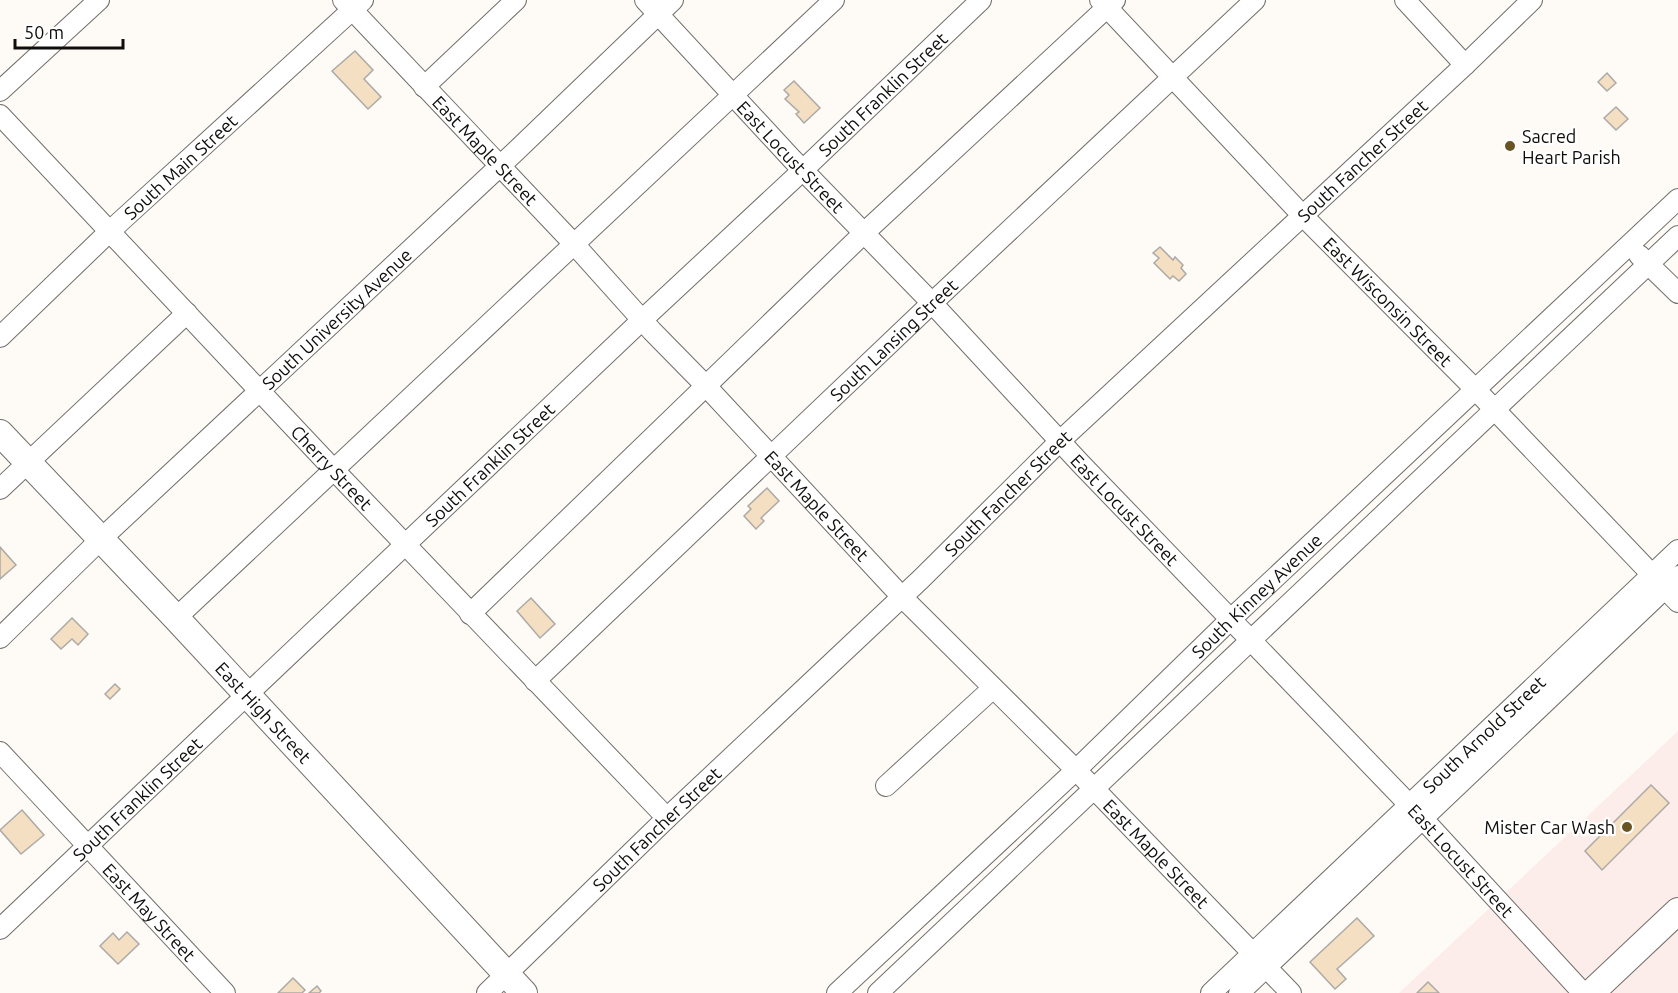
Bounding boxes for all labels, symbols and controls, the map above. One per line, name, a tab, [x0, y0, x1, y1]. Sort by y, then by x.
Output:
scale bar	[15, 12, 123, 50]
text: 50 m	[24, 22, 64, 42]
street label: South Franklin Street	[814, 28, 951, 160]
street label: East Maple Street	[429, 92, 542, 209]
street label: South Fancher Street	[1293, 95, 1431, 226]
street label: East Locust Street	[733, 97, 848, 217]
street label: South Main Street	[120, 110, 241, 223]
place label: Sacred Heart Parish	[1522, 126, 1621, 167]
marker: Sacred Heart Parish	[1503, 139, 1517, 153]
street label: East Wisconsin Street	[1320, 233, 1456, 370]
street label: South University Avenue	[258, 244, 415, 393]
street label: South Lansing Street	[826, 275, 961, 405]
street label: South Franklin Street	[421, 399, 558, 530]
street label: Cherry Street	[287, 421, 376, 514]
street label: South Fancher Street	[940, 426, 1075, 560]
street label: East Maple Street	[761, 446, 873, 565]
street label: East Locust Street	[1067, 450, 1183, 569]
street label: South Kinney Avenue	[1188, 529, 1326, 662]
street label: East High Street	[212, 658, 315, 767]
street label: South Arnold Street	[1419, 672, 1549, 797]
street label: South Franklin Street	[69, 733, 206, 865]
street label: South Fancher Street	[588, 763, 725, 895]
street label: East Maple Street	[1100, 795, 1213, 912]
street label: East Locust Street	[1404, 800, 1518, 921]
place label: Mister Car Wash	[1484, 817, 1615, 837]
marker: Mister Car Wash	[1620, 820, 1634, 834]
street label: East May Street	[99, 859, 200, 965]

